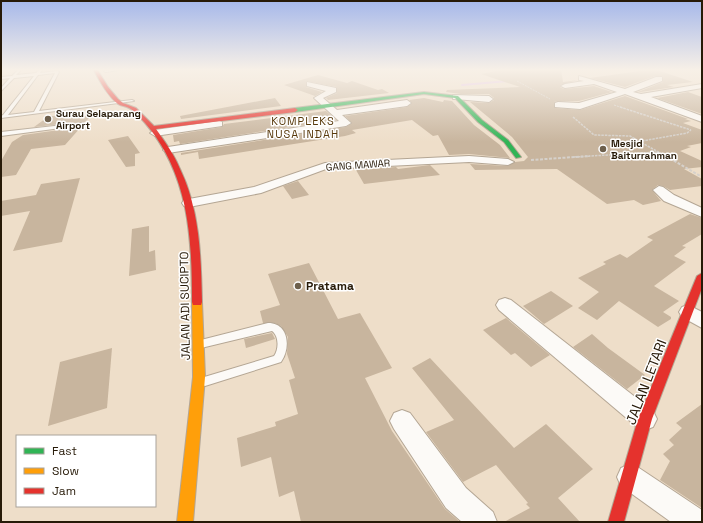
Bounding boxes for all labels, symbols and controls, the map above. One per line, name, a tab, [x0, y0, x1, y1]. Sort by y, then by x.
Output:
place label: Surau Selaparang Airport	[56, 107, 141, 132]
marker: Surau Selaparang Airport	[43, 114, 53, 124]
district label: KOMPLEKS NUSA INDAH	[267, 114, 339, 141]
place label: Mesjid Baiturrahman	[611, 137, 677, 162]
marker: Mesjid Baiturrahman	[598, 144, 608, 154]
street label: GANG MAWAR	[325, 156, 391, 174]
street label: JALAN ADI SUCIPTO	[176, 252, 194, 360]
place label: Pratama	[306, 278, 354, 294]
marker: Pratama	[293, 281, 303, 291]
street label: JALAN LETARI	[621, 337, 671, 427]
legend	[16, 435, 156, 507]
text: Fast	[52, 443, 77, 459]
text: Slow	[52, 463, 79, 479]
text: Jam	[52, 483, 76, 499]

